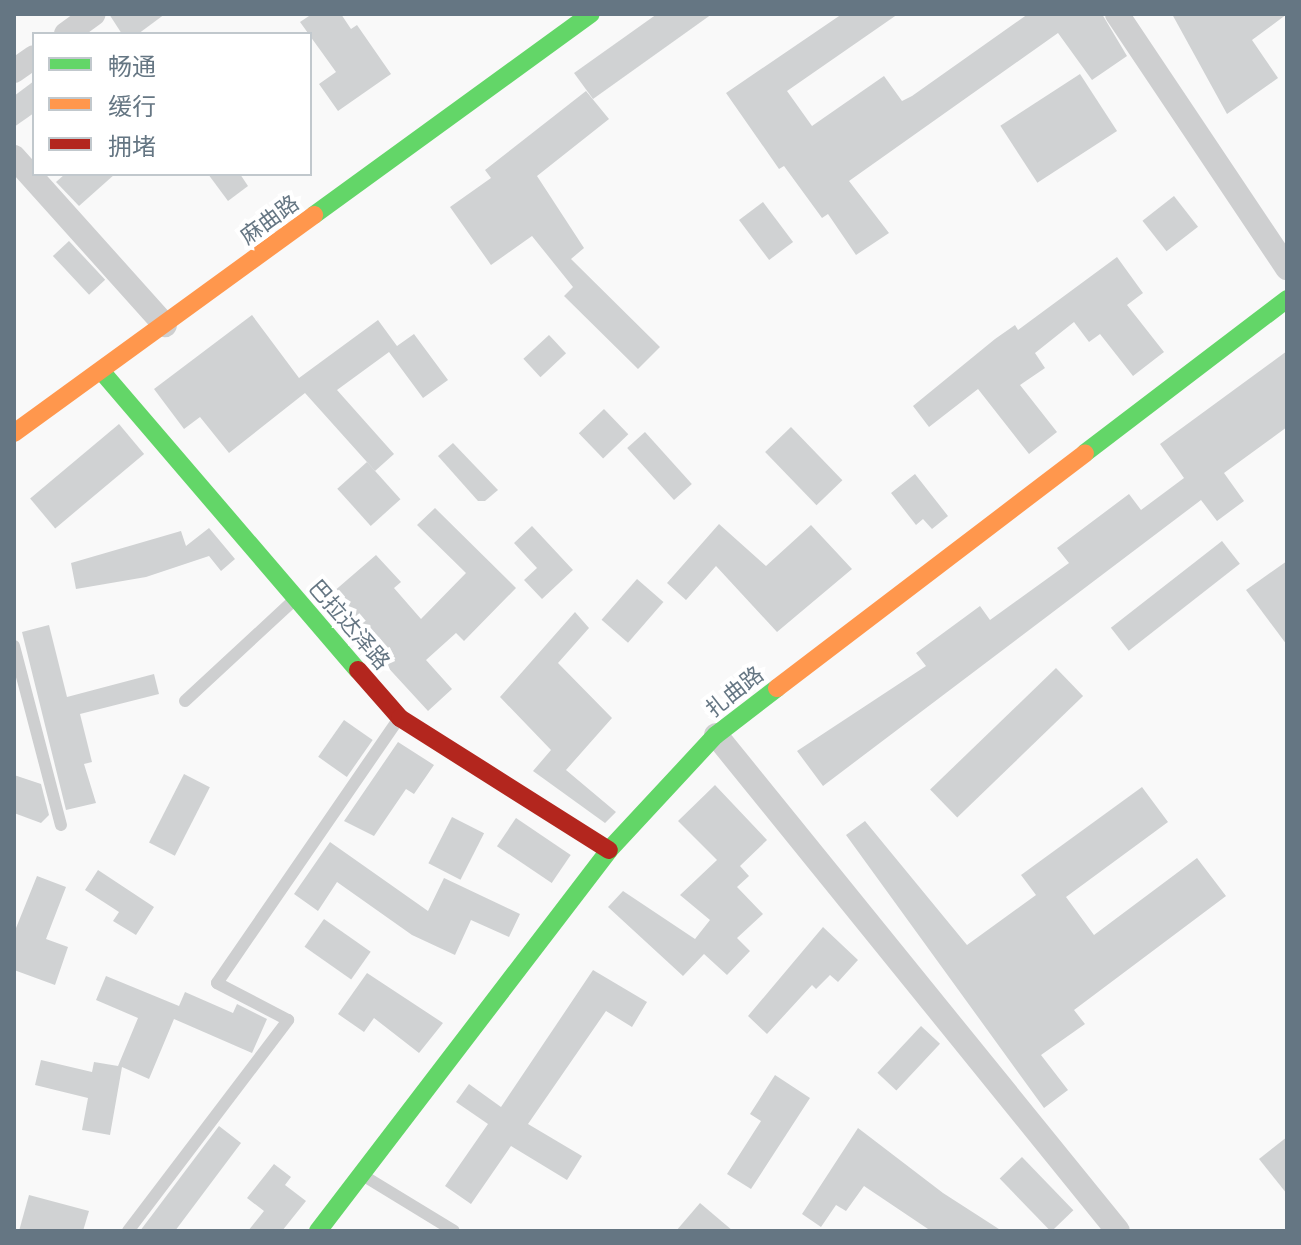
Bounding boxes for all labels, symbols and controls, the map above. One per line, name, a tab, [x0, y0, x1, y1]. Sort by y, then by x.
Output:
legend	[32, 32, 312, 176]
text: 畅通	[108, 49, 156, 82]
text: 缓行	[108, 89, 156, 122]
text: 拥堵	[108, 129, 156, 162]
street label: 麻曲路	[235, 189, 303, 249]
street label: 巴拉达泽路	[304, 574, 396, 674]
street label: 扎曲路	[700, 660, 768, 722]

